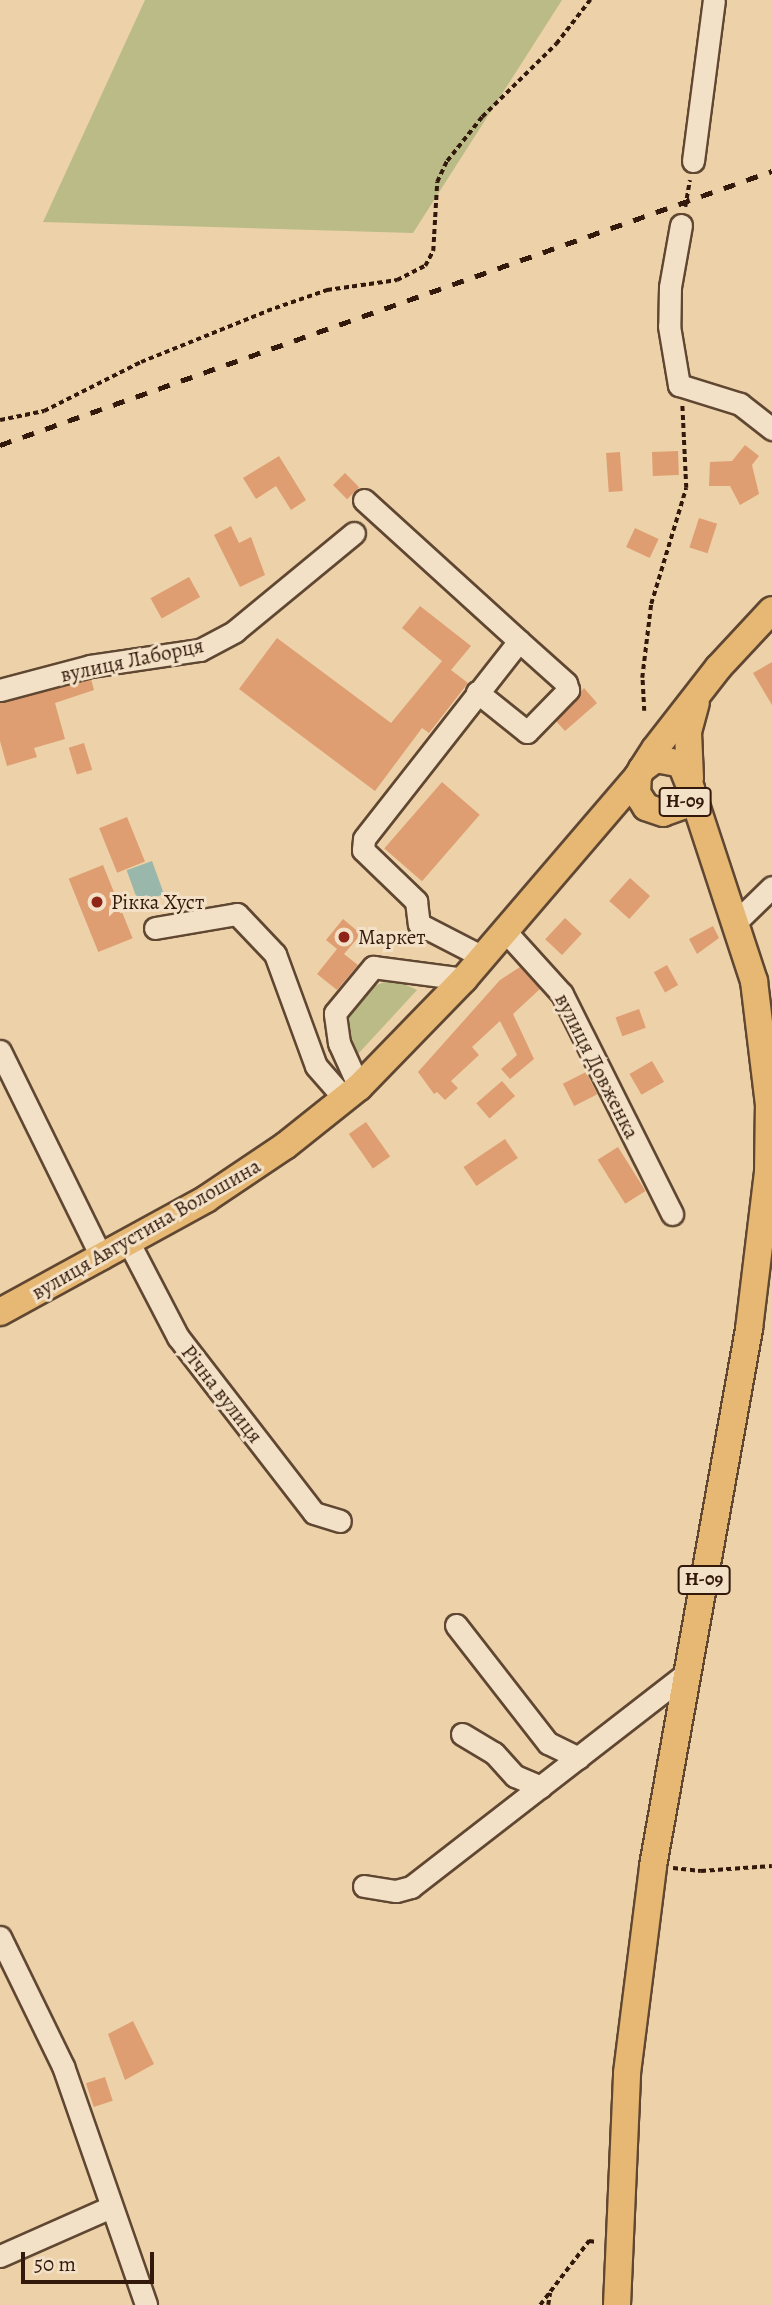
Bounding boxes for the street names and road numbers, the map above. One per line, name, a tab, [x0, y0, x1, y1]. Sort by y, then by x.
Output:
street label: вулиця Лаборця	[58, 633, 206, 687]
road number: Н-09	[657, 786, 713, 818]
street label: вулиця Довженка	[550, 989, 644, 1143]
street label: вулиця Августина Волошина	[27, 1153, 265, 1305]
street label: Річна вулиця	[176, 1340, 268, 1448]
road number: Н-09	[676, 1564, 732, 1596]

